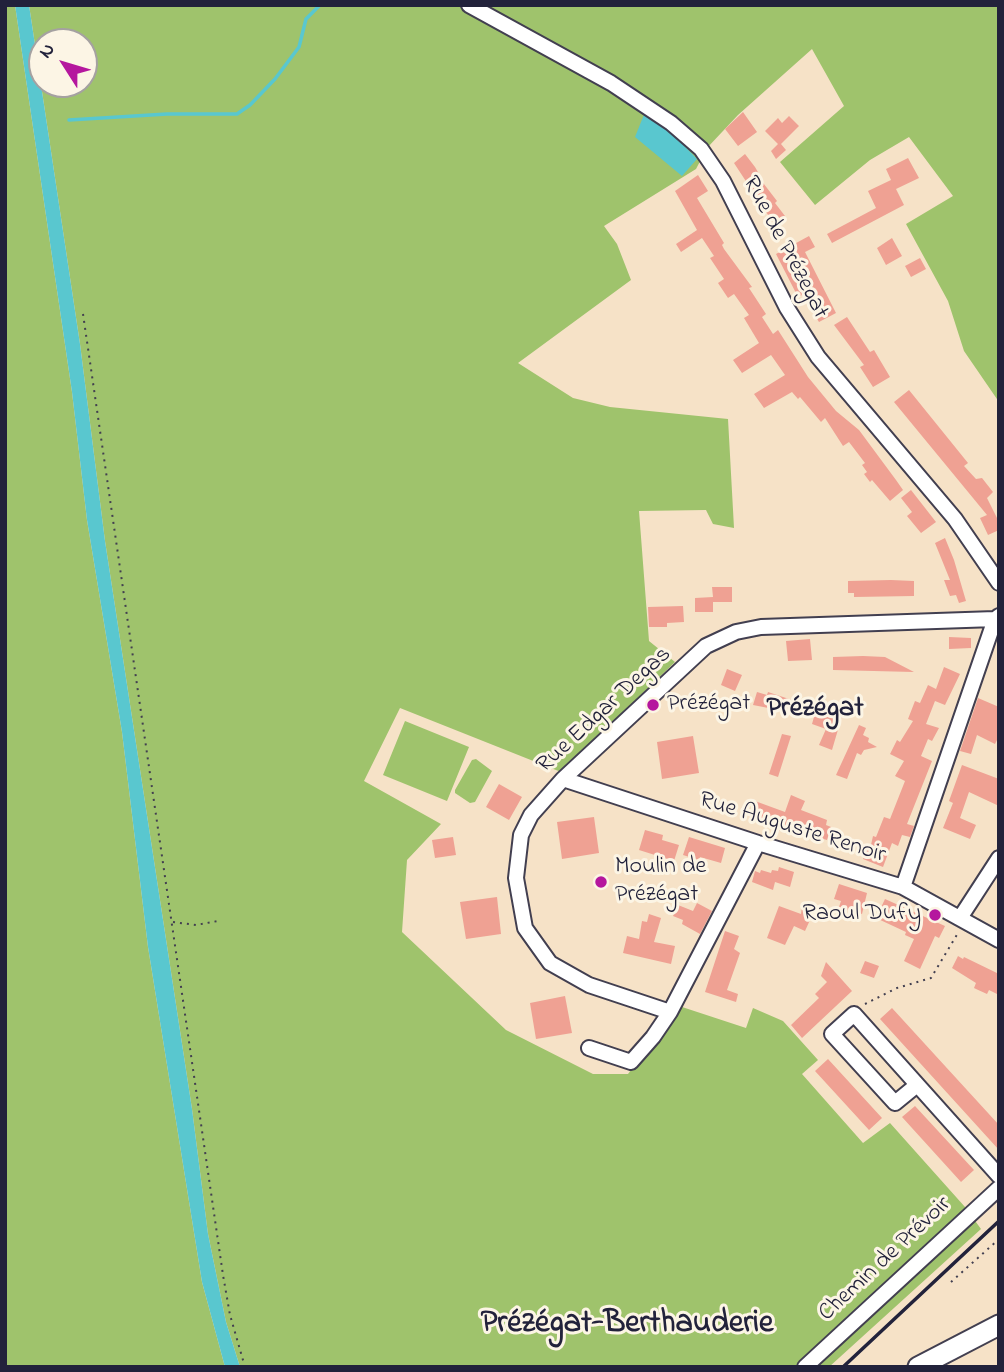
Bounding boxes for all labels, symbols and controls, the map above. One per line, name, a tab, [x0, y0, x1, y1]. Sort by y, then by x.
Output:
north arrow	[28, 28, 98, 98]
text: N	[33, 38, 62, 65]
street label: Rue de Prézegat	[734, 172, 834, 324]
street label: Rue Edgar Degas	[532, 641, 678, 781]
place label: Prézégat	[667, 691, 750, 719]
district label: Prézégat	[766, 693, 864, 727]
marker: Prézégat	[645, 697, 661, 713]
street label: Rue Auguste Renoir	[695, 787, 889, 871]
place label: Moulin de Prézégat	[615, 854, 706, 910]
marker: Moulin de Prézégat	[593, 874, 609, 890]
place label: Raoul Dufy	[803, 901, 921, 929]
marker: Raoul Dufy	[927, 907, 943, 923]
street label: Chemin de Prévoir	[814, 1191, 958, 1329]
district label: Prézégat-Berthauderie	[481, 1307, 773, 1345]

